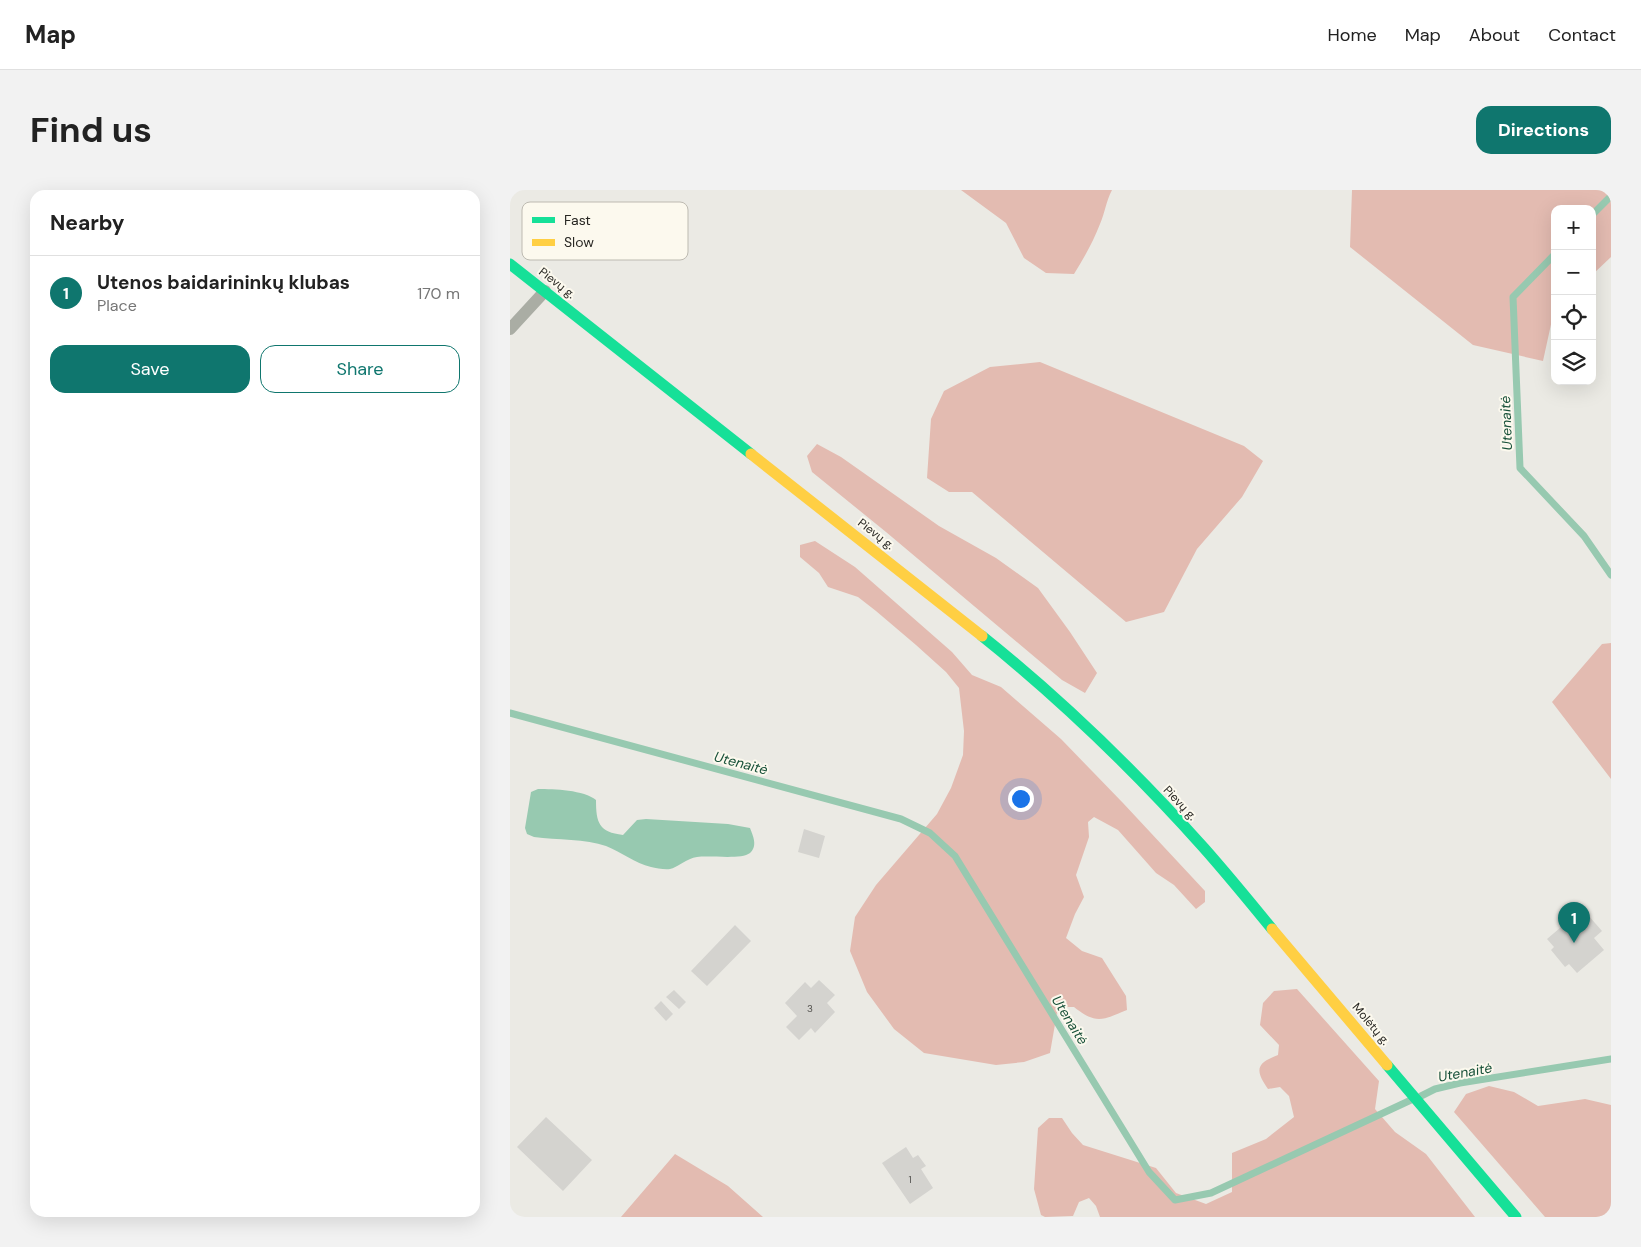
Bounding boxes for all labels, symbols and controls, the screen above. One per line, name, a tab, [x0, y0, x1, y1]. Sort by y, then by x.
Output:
text: Map	[25, 19, 76, 50]
text: Home	[1327, 23, 1377, 47]
text: Map	[1405, 23, 1441, 47]
text: About	[1469, 23, 1520, 47]
text: Contact	[1548, 23, 1616, 47]
button: Directions	[1476, 106, 1611, 154]
text: Find us	[30, 107, 152, 153]
legend	[522, 202, 688, 260]
map controls	[1551, 205, 1596, 385]
button: +	[1551, 205, 1596, 250]
text: Nearby	[50, 209, 124, 237]
text: Fast	[564, 211, 591, 229]
text: Slow	[564, 233, 594, 251]
button: −	[1551, 250, 1596, 295]
street label: Pievų g.	[536, 264, 578, 302]
text: Utenos baidarininkų klubas	[97, 270, 350, 295]
text: 1	[63, 283, 69, 304]
text: 170 m	[417, 283, 460, 304]
text: Place	[97, 295, 137, 316]
button: locate	[1551, 295, 1596, 340]
button: layers	[1551, 340, 1596, 385]
button: Save	[50, 345, 250, 393]
button: Share	[260, 345, 460, 393]
water label: Utenaitė	[1496, 395, 1516, 451]
street label: Pievų g.	[855, 515, 897, 553]
water label: Utenaitė	[712, 747, 770, 779]
street label: Pievų g.	[1160, 782, 1200, 824]
your location	[1008, 786, 1034, 812]
pin: 1	[1558, 902, 1590, 943]
water label: Utenaitė	[1048, 992, 1092, 1048]
street label: Molėtų g.	[1349, 1000, 1393, 1048]
house number: 3	[807, 1002, 813, 1015]
water label: Utenaitė	[1437, 1058, 1494, 1086]
house number: 1	[908, 1173, 912, 1186]

